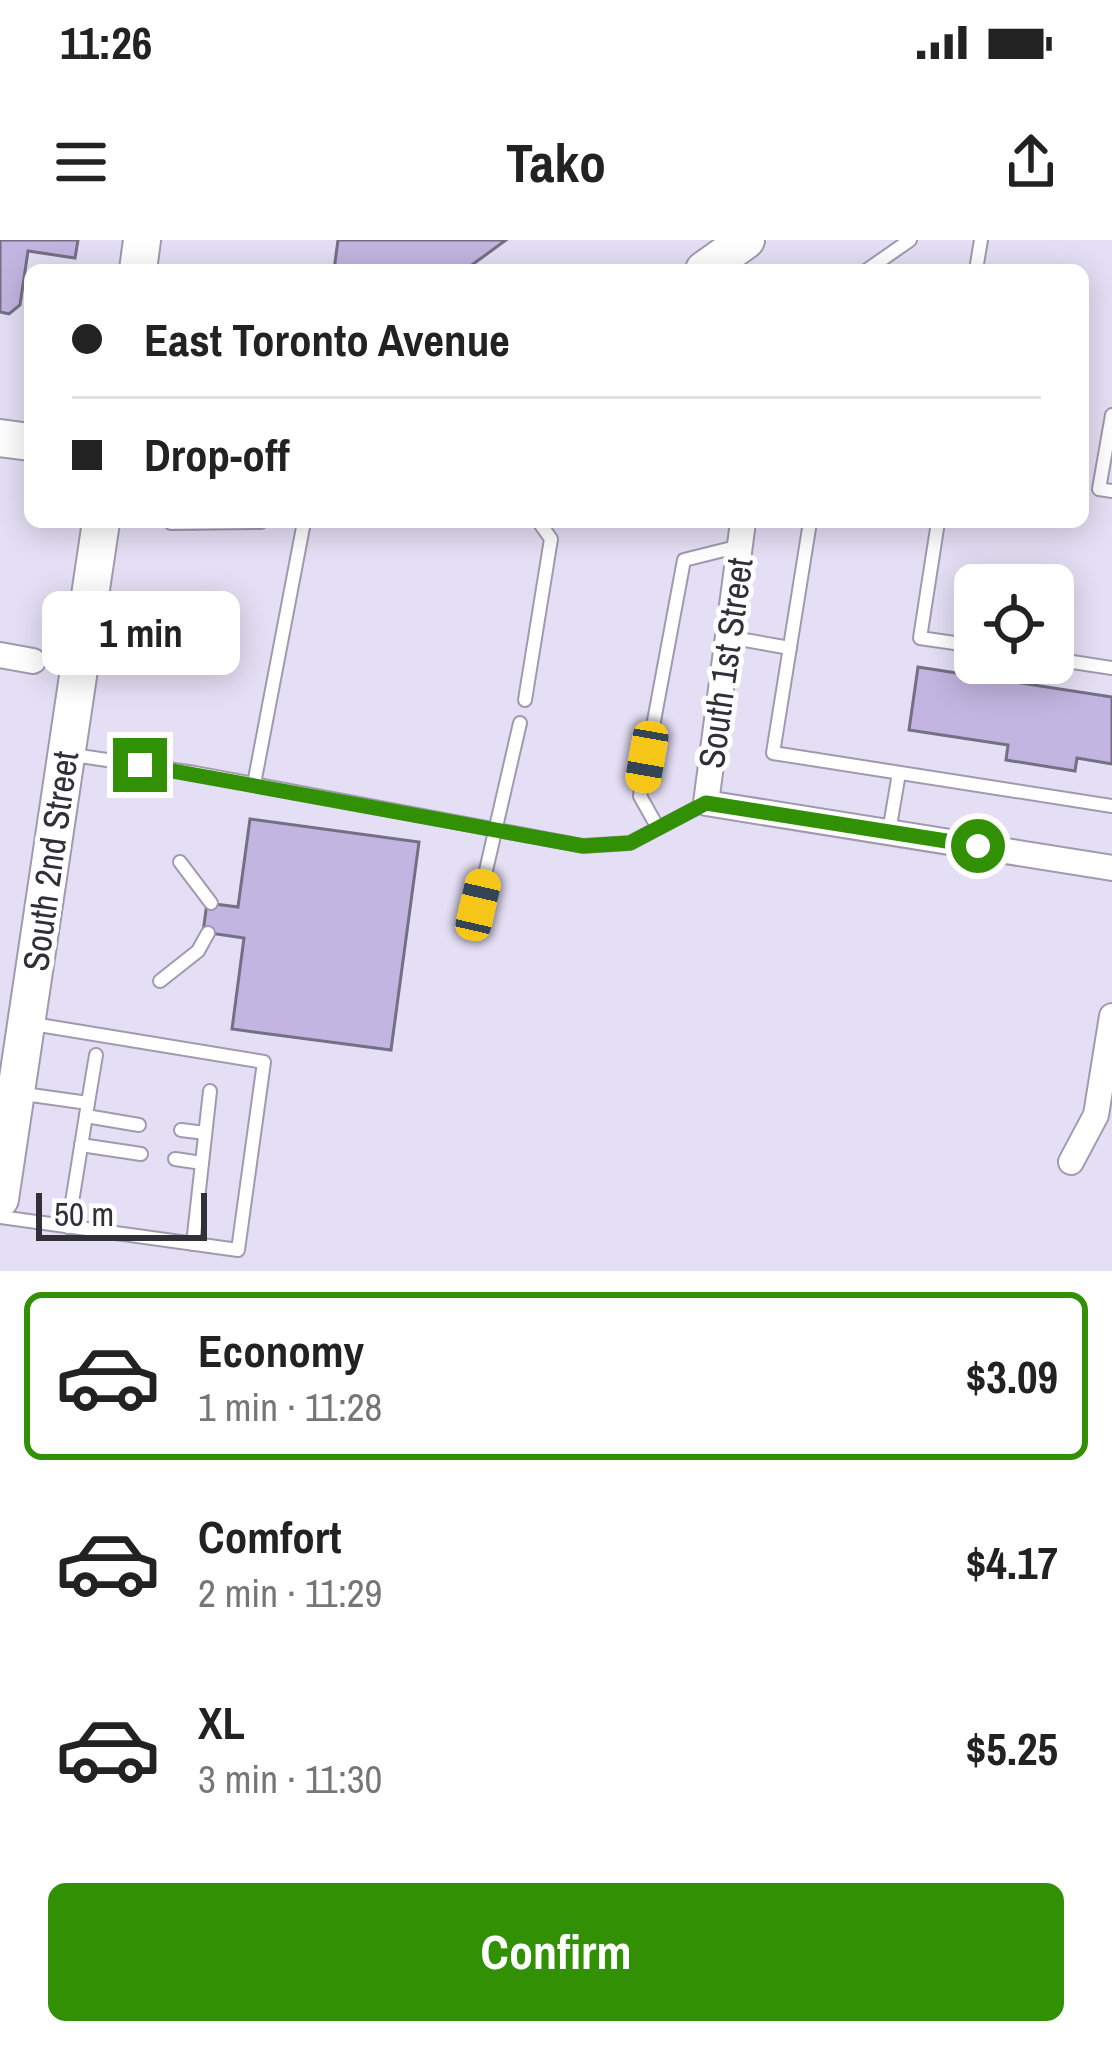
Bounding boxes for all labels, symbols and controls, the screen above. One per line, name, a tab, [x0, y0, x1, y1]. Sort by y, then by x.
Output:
text: 11:26	[60, 12, 152, 73]
text: Tako	[506, 126, 606, 199]
icon: menu	[48, 129, 114, 195]
icon: share	[998, 129, 1064, 195]
text: East Toronto Avenue	[144, 309, 510, 370]
text: Drop-off	[144, 424, 290, 485]
street label: South 1st Street	[687, 555, 763, 771]
map controls	[954, 564, 1074, 684]
button: locate	[954, 564, 1074, 684]
callout: 1 min	[41, 591, 239, 675]
text: 1 min	[99, 607, 183, 659]
car	[623, 718, 671, 796]
route end	[113, 738, 167, 792]
street label: South 2nd Street	[11, 748, 89, 974]
route start	[951, 819, 1005, 873]
car	[452, 866, 504, 944]
scale bar	[36, 1187, 207, 1240]
text: 50 m	[54, 1192, 114, 1236]
text: Economy	[198, 1320, 364, 1381]
icon: car	[54, 1322, 162, 1430]
text: $3.09	[966, 1346, 1058, 1407]
text: 1 min · 11:28	[198, 1381, 382, 1433]
text: Comfort	[198, 1506, 341, 1567]
icon: car	[54, 1508, 162, 1616]
text: $4.17	[966, 1532, 1058, 1593]
text: 2 min · 11:29	[198, 1567, 382, 1619]
text: XL	[198, 1692, 245, 1753]
icon: car	[54, 1694, 162, 1802]
text: $5.25	[966, 1718, 1058, 1779]
text: 3 min · 11:30	[198, 1753, 382, 1805]
button: Confirm	[48, 1883, 1064, 2021]

